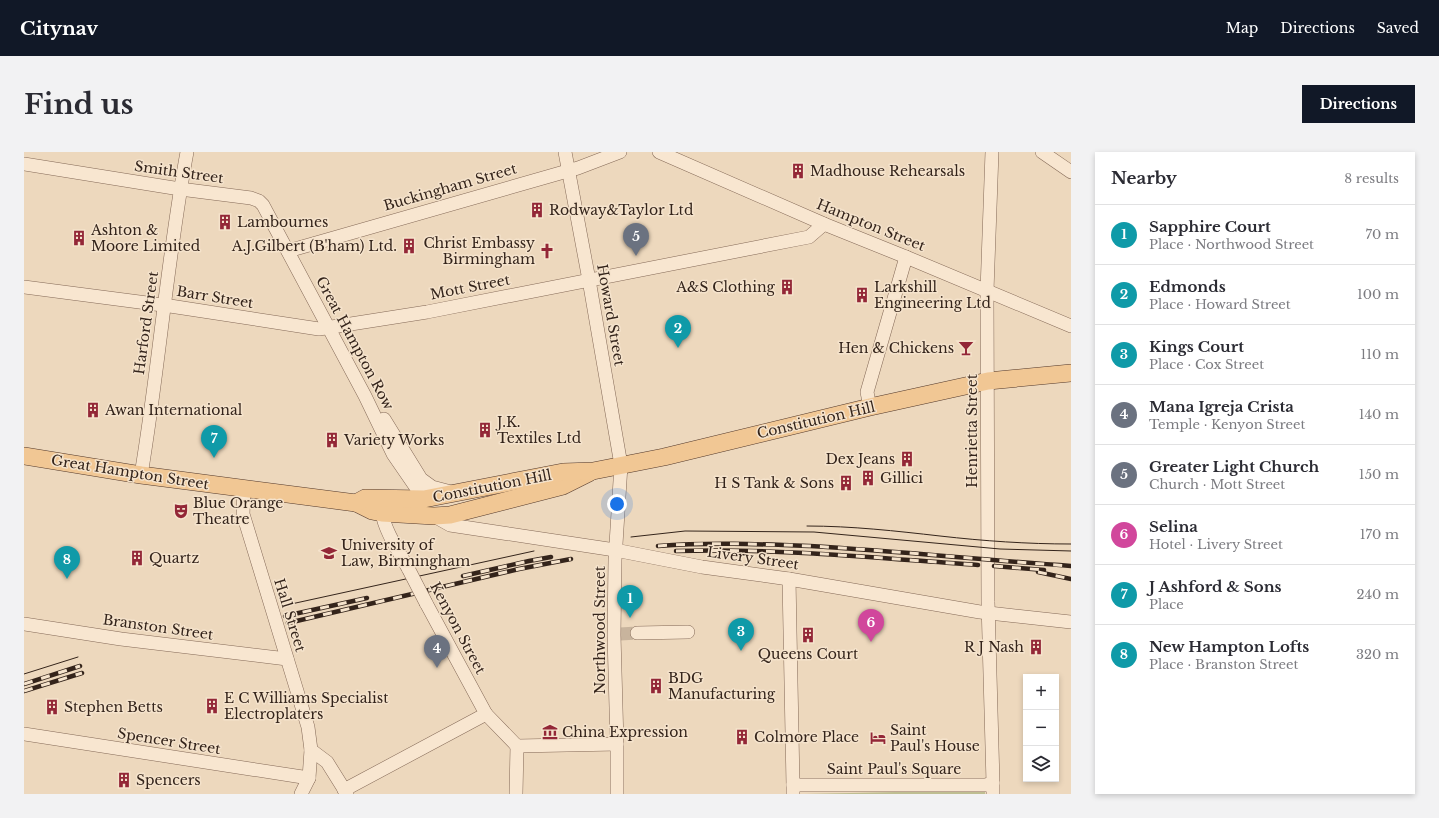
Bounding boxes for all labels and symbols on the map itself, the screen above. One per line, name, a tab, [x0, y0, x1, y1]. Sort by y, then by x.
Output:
street label: Smith Street	[133, 157, 225, 187]
street label: Buckingham Street	[381, 159, 519, 215]
building icon: Madhouse Rehearsals	[789, 162, 807, 180]
place label: Madhouse Rehearsals	[810, 162, 965, 180]
street label: Hampton Street	[814, 195, 929, 255]
building icon: Rodway&Taylor Ltd	[528, 201, 546, 219]
place label: Rodway&Taylor Ltd	[549, 201, 694, 219]
building icon: Lambournes	[216, 213, 234, 231]
place label: Lambournes	[237, 213, 328, 231]
place label: Ashton & Moore Limited	[90, 221, 201, 255]
pin: 5	[623, 223, 649, 256]
building icon: Ashton & Moore Limited	[70, 229, 88, 247]
place label: Christ Embassy Birmingham	[423, 234, 535, 268]
place label: A.J.Gilbert (B'ham) Ltd.	[231, 237, 397, 255]
building icon: A.J.Gilbert (B'ham) Ltd.	[400, 237, 418, 255]
church icon: Christ Embassy Birmingham	[538, 242, 556, 260]
street label: Howard Street	[593, 263, 629, 368]
street label: Harford Street	[130, 269, 162, 376]
street label: Mott Street	[429, 270, 512, 304]
street label: Great Hampton Row	[312, 273, 398, 413]
place label: A&S Clothing	[675, 278, 776, 296]
building icon: A&S Clothing	[778, 278, 796, 296]
place label: Larkshill Engineering Ltd	[874, 278, 991, 312]
street label: Barr Street	[175, 282, 255, 312]
building icon: Larkshill Engineering Ltd	[853, 286, 871, 304]
pin: 2	[665, 315, 691, 348]
place label: Hen & Chickens	[838, 339, 954, 357]
bar icon: Hen & Chickens	[957, 339, 975, 357]
street label: Henrietta Street	[963, 373, 981, 488]
street label: Constitution Hill	[755, 398, 877, 442]
building icon: Awan International	[84, 401, 102, 419]
place label: Awan International	[104, 401, 243, 419]
place label: J.K. Textiles Ltd	[495, 413, 582, 447]
building icon: J.K. Textiles Ltd	[476, 421, 494, 439]
pin: 7	[201, 425, 227, 458]
building icon: Variety Works	[323, 431, 341, 449]
place label: Variety Works	[343, 431, 444, 449]
place label: Dex Jeans	[825, 450, 895, 468]
building icon: Dex Jeans	[898, 450, 916, 468]
street label: Great Hampton Street	[50, 451, 211, 493]
street label: Constitution Hill	[431, 466, 553, 506]
building icon: Gillici	[859, 469, 877, 487]
place label: Gillici	[880, 469, 923, 487]
place label: H S Tank & Sons	[714, 474, 834, 492]
building icon: H S Tank & Sons	[837, 474, 855, 492]
place label: Blue Orange Theatre	[193, 494, 283, 528]
your location	[607, 494, 627, 514]
theatre icon: Blue Orange Theatre	[172, 502, 190, 520]
place label: University of Law, Birmingham	[341, 536, 470, 570]
street label: Livery Street	[706, 543, 801, 573]
school or university icon: University of Law, Birmingham	[320, 544, 338, 562]
pin: 8	[54, 546, 80, 579]
building icon: Quartz	[128, 549, 146, 567]
place label: Quartz	[149, 549, 199, 567]
street label: Northwood Street	[591, 565, 609, 694]
street label: Hall Street	[270, 576, 310, 655]
street label: Kenyon Street	[426, 579, 490, 678]
pin: 1	[617, 585, 643, 618]
pin: 6	[858, 609, 884, 642]
street label: Branston Street	[102, 610, 215, 644]
pin: 3	[728, 618, 754, 651]
building icon: Queens Court	[799, 626, 817, 644]
pin: 4	[424, 635, 450, 668]
place label: R J Nash	[964, 638, 1024, 656]
building icon: R J Nash	[1027, 638, 1045, 656]
place label: Queens Court	[758, 645, 859, 663]
place label: BDG Manufacturing	[668, 669, 776, 703]
building icon: BDG Manufacturing	[647, 677, 665, 695]
place label: E C Williams Specialist Electroplaters	[224, 689, 389, 723]
building icon: E C Williams Specialist Electroplaters	[203, 697, 221, 715]
building icon: Stephen Betts	[43, 698, 61, 716]
place label: Stephen Betts	[64, 698, 163, 716]
place label: Saint Paul's House	[890, 721, 980, 755]
museum icon: China Expression	[541, 723, 559, 741]
place label: China Expression	[562, 723, 688, 741]
street label: Spencer Street	[116, 724, 223, 758]
building icon: Colmore Place	[733, 728, 751, 746]
place label: Colmore Place	[754, 728, 859, 746]
hotel icon: Saint Paul's House	[869, 729, 887, 747]
street label: Saint Paul's Square	[827, 760, 961, 778]
building icon: Spencers	[115, 771, 133, 789]
place label: Spencers	[136, 771, 201, 789]

